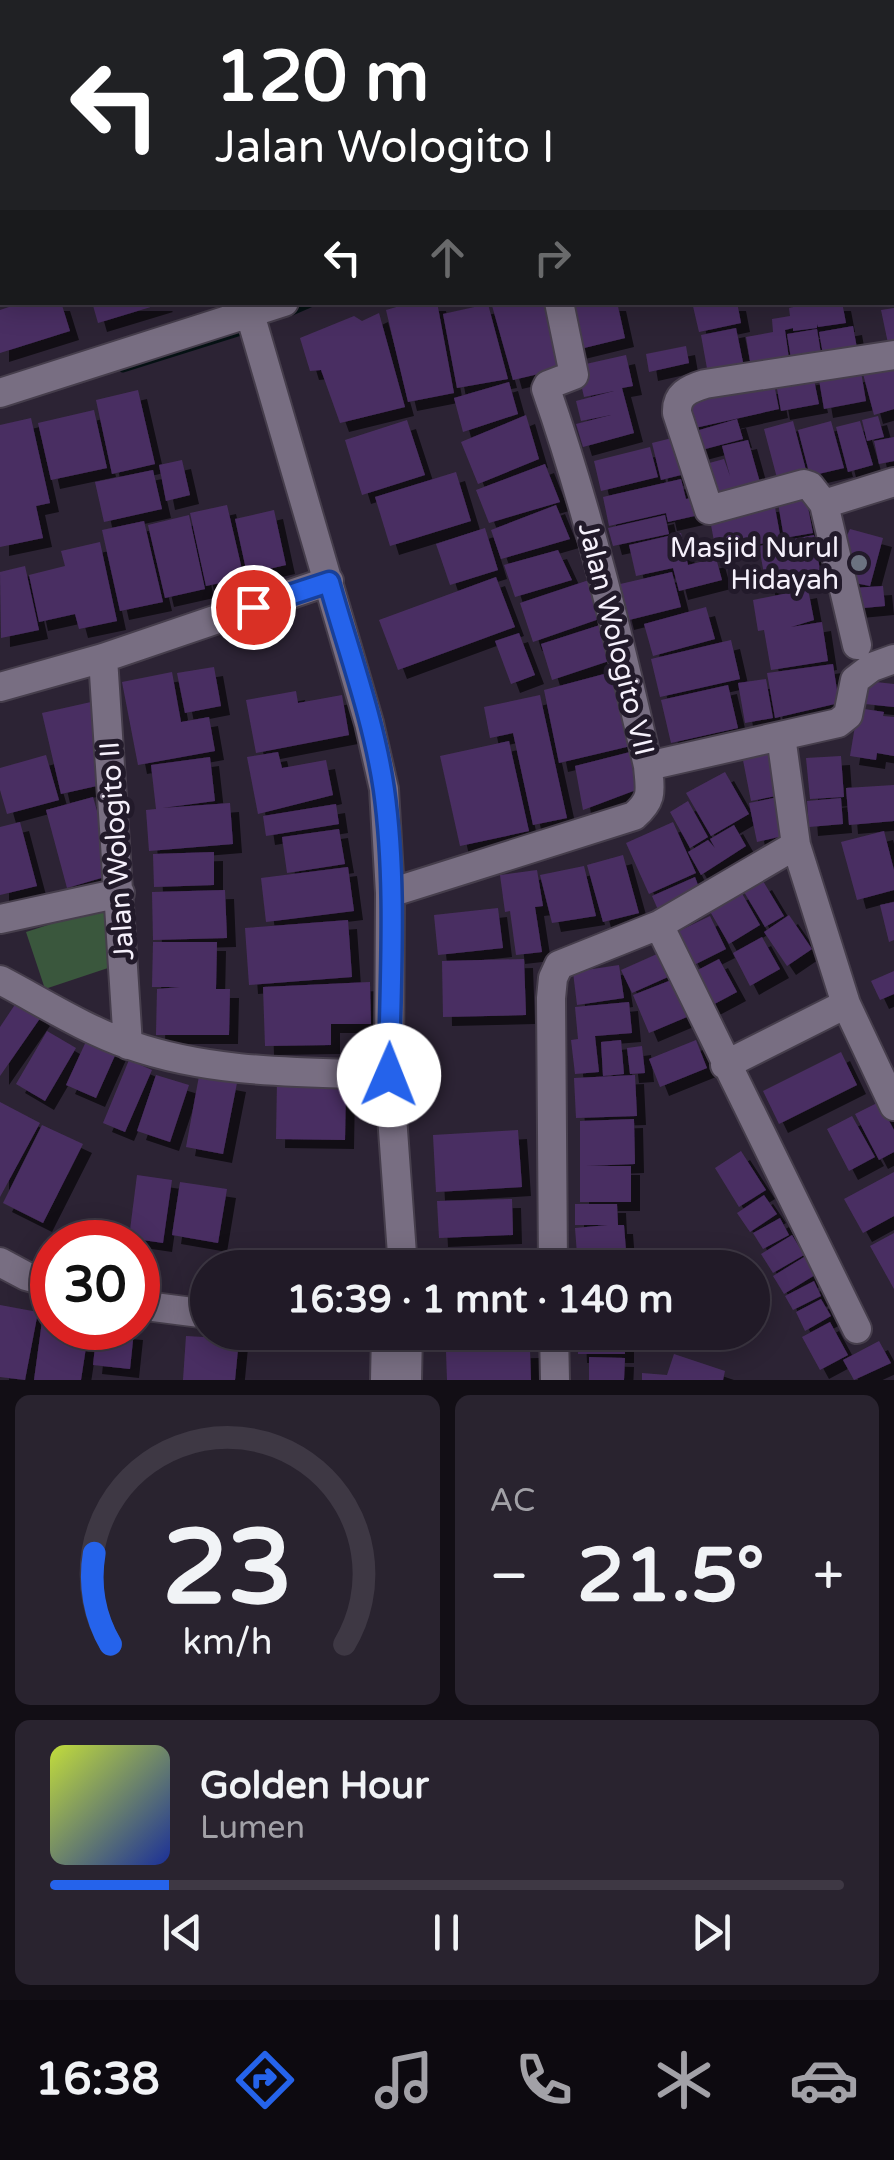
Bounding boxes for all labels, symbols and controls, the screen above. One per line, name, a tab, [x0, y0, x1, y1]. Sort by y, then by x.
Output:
text: 120 m	[215, 36, 429, 120]
icon: left	[50, 40, 180, 170]
text: Jalan Wologito I	[215, 121, 555, 175]
icon: left	[315, 230, 370, 285]
icon: ahead	[420, 230, 475, 285]
icon: right	[525, 230, 580, 285]
street label: Jalan Wologito VII	[571, 519, 661, 759]
place label: Masjid Nurul Hidayah	[670, 531, 839, 597]
marker: Masjid Nurul Hidayah	[848, 552, 870, 574]
pin	[211, 565, 296, 650]
icon: arrive	[226, 580, 281, 635]
street label: Jalan Wologito II	[92, 740, 142, 962]
position arrow	[337, 1023, 441, 1127]
speed limit sign: 30	[30, 1220, 160, 1350]
text: 16:39 · 1 mnt · 140 m	[287, 1277, 673, 1323]
text: AC	[490, 1482, 535, 1520]
text: 23	[162, 1507, 293, 1632]
text: 21.5°	[577, 1531, 765, 1621]
text: −	[490, 1544, 529, 1610]
text: +	[813, 1544, 844, 1610]
text: km/h	[182, 1621, 272, 1664]
text: Golden Hour	[200, 1763, 429, 1809]
text: Lumen	[200, 1809, 305, 1847]
icon: previous	[155, 1905, 210, 1960]
icon: pause	[419, 1905, 474, 1960]
icon: next	[684, 1905, 739, 1960]
icon: directions	[230, 2045, 300, 2115]
icon: music	[369, 2045, 439, 2115]
icon: phone	[509, 2045, 579, 2115]
icon: climate	[649, 2045, 719, 2115]
icon: car	[789, 2045, 859, 2115]
text: 16:38	[35, 2053, 160, 2107]

